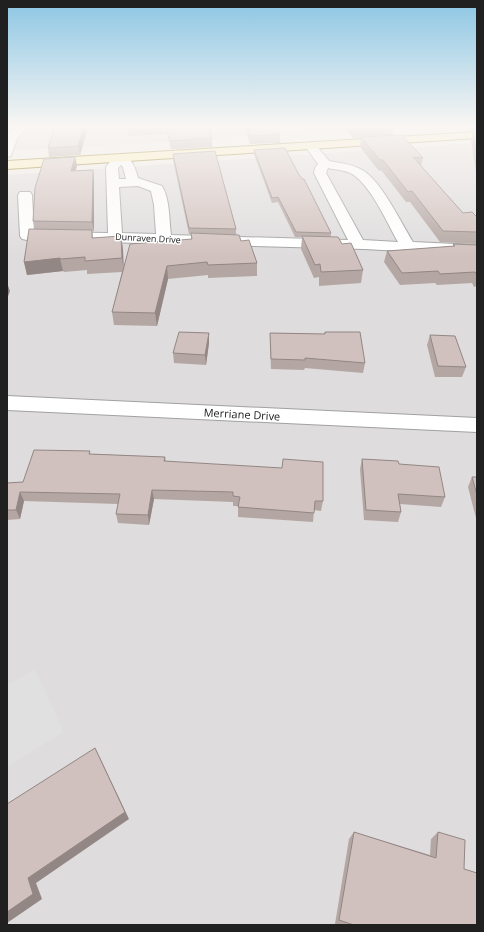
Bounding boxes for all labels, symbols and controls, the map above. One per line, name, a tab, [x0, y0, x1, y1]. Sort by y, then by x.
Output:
street label: Dunraven Drive	[115, 230, 181, 246]
street label: Merriane Drive	[203, 405, 281, 423]

